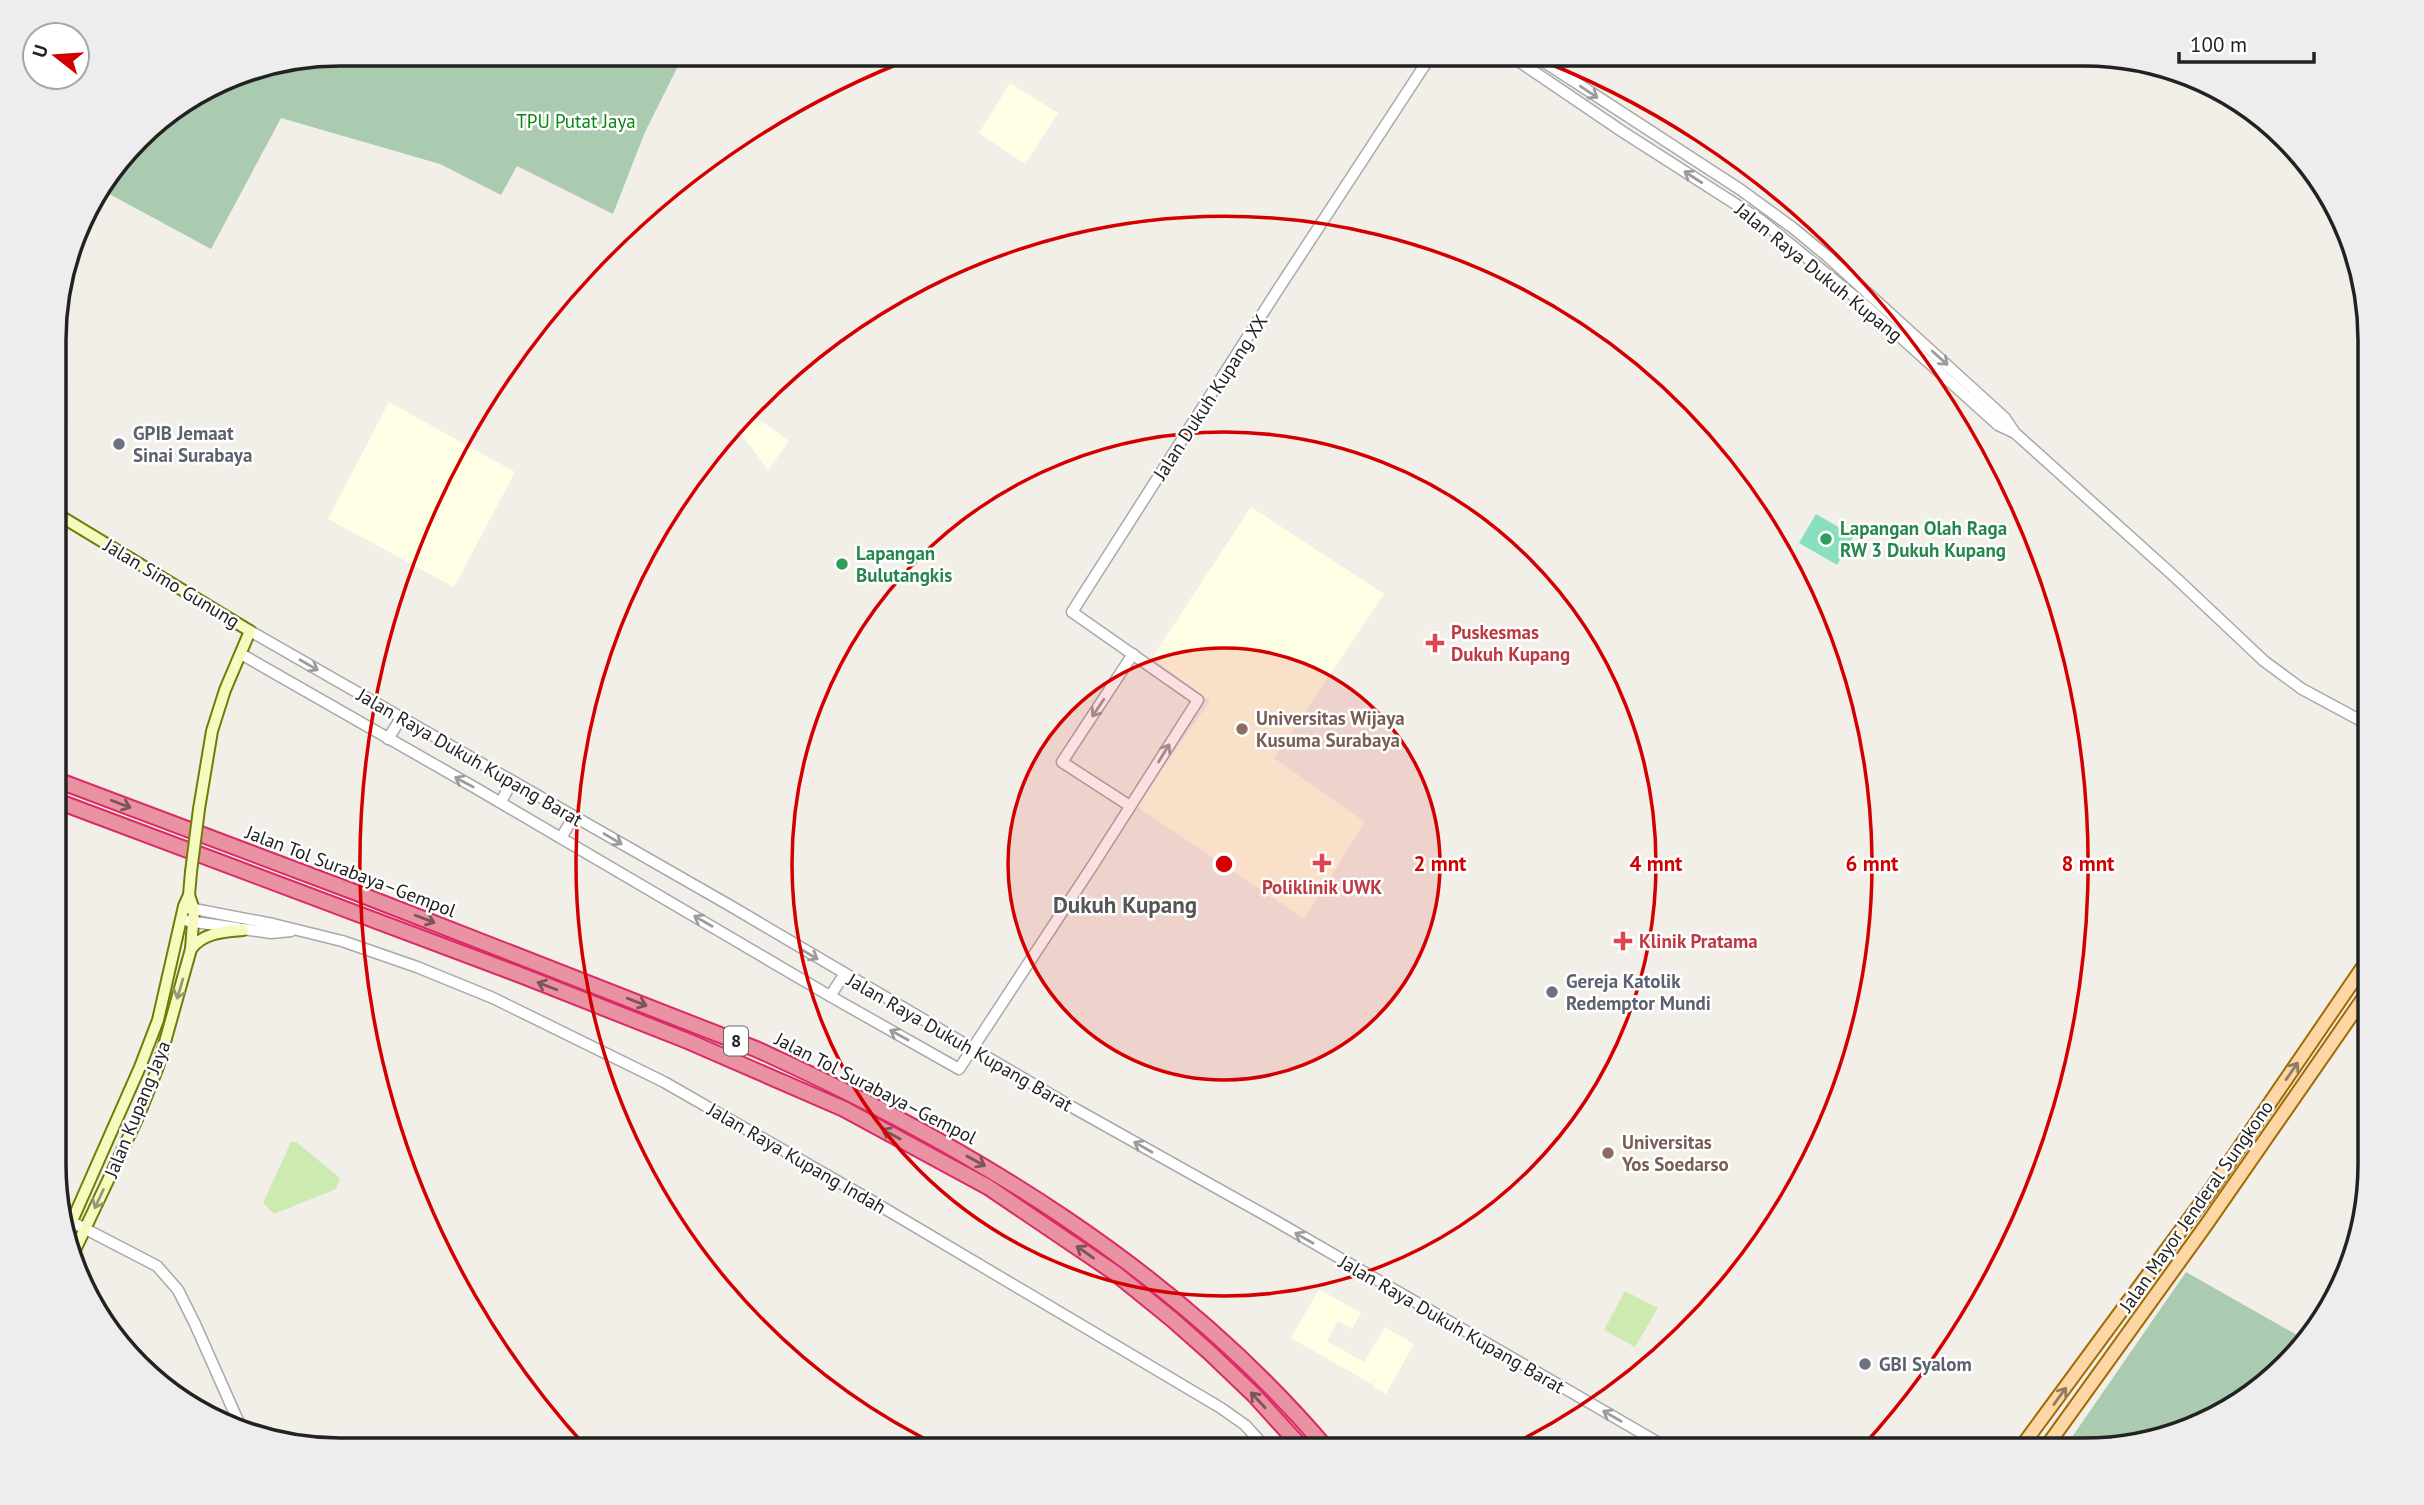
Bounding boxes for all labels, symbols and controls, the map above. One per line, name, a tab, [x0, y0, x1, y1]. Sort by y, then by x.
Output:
north arrow	[21, 21, 91, 91]
scale bar	[2179, 21, 2314, 65]
text: 100 m	[2190, 31, 2247, 58]
text: U	[27, 42, 53, 60]
one-way arrow	[1579, 85, 1598, 100]
park label: TPU Putat Jaya	[516, 109, 636, 133]
one-way arrow	[1684, 170, 1704, 184]
street label: Jalan Raya Dukuh Kupang	[1730, 196, 1908, 347]
street label: Jalan Dukuh Kupang XX	[1147, 310, 1272, 485]
one-way arrow	[1931, 349, 1948, 366]
place label: GPIB Jemaat Sinai Surabaya	[133, 421, 252, 467]
marker: GPIB Jemaat Sinai Surabaya	[111, 436, 127, 452]
place label: Lapangan Olah Raga RW 3 Dukuh Kupang	[1840, 516, 2007, 562]
marker: Lapangan Olah Raga RW 3 Dukuh Kupang	[1818, 531, 1834, 547]
street label: Jalan Simo Gunung	[99, 532, 244, 633]
place label: Lapangan Bulutangkis	[856, 541, 952, 587]
marker: Lapangan Bulutangkis	[834, 556, 850, 572]
place label: Puskesmas Dukuh Kupang	[1451, 620, 1570, 666]
marker: Puskesmas Dukuh Kupang	[1425, 633, 1445, 653]
one-way arrow	[299, 658, 319, 672]
street label: Jalan Raya Dukuh Kupang Barat	[352, 682, 587, 832]
one-way arrow	[1090, 698, 1105, 717]
place label: Universitas Wijaya Kusuma Surabaya	[1256, 706, 1405, 752]
marker: Universitas Wijaya Kusuma Surabaya	[1234, 721, 1250, 737]
one-way arrow	[1156, 744, 1171, 763]
one-way arrow	[454, 775, 475, 788]
one-way arrow	[109, 799, 131, 812]
street label: Jalan Tol Surabaya–Gempol	[242, 819, 460, 922]
one-way arrow	[603, 832, 623, 846]
text: 2 mnt	[1414, 850, 1467, 877]
text: 4 mnt	[1630, 850, 1683, 877]
text: 6 mnt	[1846, 850, 1899, 877]
text: 8 mnt	[2062, 850, 2115, 877]
centre of rings	[1212, 852, 1236, 876]
marker: Poliklinik UWK	[1312, 853, 1332, 873]
place label: Poliklinik UWK	[1262, 875, 1382, 899]
district label: Dukuh Kupang	[1053, 890, 1197, 919]
one-way arrow	[414, 914, 435, 927]
one-way arrow	[693, 914, 713, 928]
place label: Klinik Pratama	[1639, 929, 1758, 953]
marker: Klinik Pratama	[1613, 931, 1633, 951]
one-way arrow	[799, 947, 819, 961]
street label: Jalan Raya Dukuh Kupang Barat	[842, 967, 1077, 1117]
place label: Gereja Katolik Redemptor Mundi	[1566, 969, 1711, 1015]
one-way arrow	[172, 978, 185, 1000]
one-way arrow	[537, 979, 559, 991]
marker: Gereja Katolik Redemptor Mundi	[1544, 984, 1560, 1000]
one-way arrow	[626, 997, 647, 1010]
road number: 8	[724, 1026, 748, 1056]
street label: Jalan Tol Surabaya–Gempol	[770, 1026, 981, 1150]
one-way arrow	[890, 1028, 910, 1042]
street label: Jalan Kupang Jaya	[98, 1037, 175, 1182]
one-way arrow	[2285, 1062, 2299, 1081]
street label: Jalan Mayor Jenderal Sungkono	[2113, 1096, 2278, 1317]
street label: Jalan Raya Kupang Indah	[703, 1097, 890, 1219]
one-way arrow	[881, 1127, 902, 1140]
place label: Universitas Yos Soedarso	[1621, 1130, 1729, 1176]
one-way arrow	[1133, 1140, 1153, 1154]
marker: Universitas Yos Soedarso	[1600, 1145, 1616, 1161]
one-way arrow	[965, 1154, 985, 1168]
one-way arrow	[92, 1188, 105, 1209]
one-way arrow	[1294, 1231, 1315, 1244]
one-way arrow	[1076, 1245, 1095, 1259]
street label: Jalan Raya Dukuh Kupang Barat	[1334, 1249, 1569, 1399]
place label: GBI Syalom	[1879, 1352, 1972, 1376]
marker: GBI Syalom	[1857, 1356, 1873, 1372]
one-way arrow	[2052, 1387, 2067, 1405]
one-way arrow	[1249, 1392, 1266, 1409]
one-way arrow	[1602, 1409, 1622, 1423]

